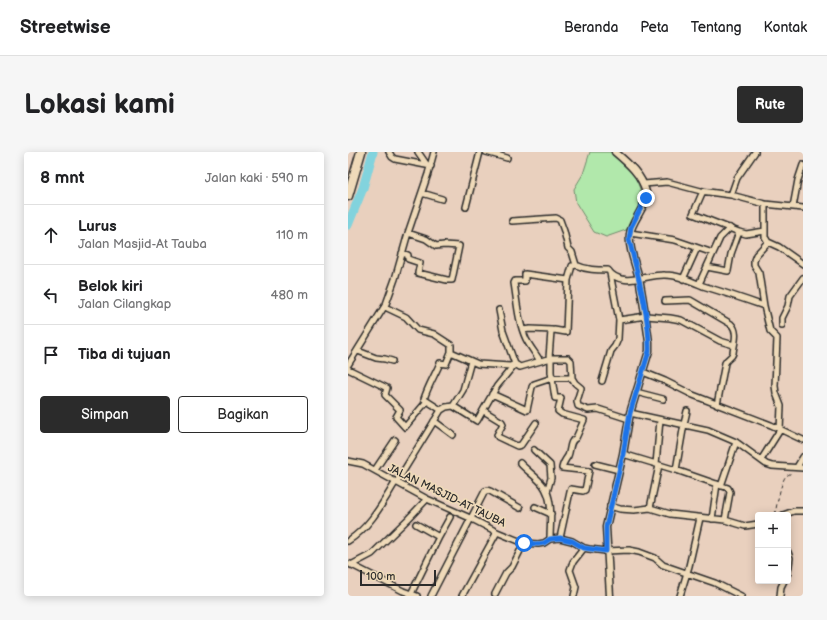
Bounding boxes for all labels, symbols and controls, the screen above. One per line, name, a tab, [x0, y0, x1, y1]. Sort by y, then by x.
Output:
text: Streetwise	[20, 16, 111, 39]
text: Beranda	[564, 19, 618, 36]
text: Peta	[640, 19, 669, 36]
text: Tentang	[691, 19, 742, 36]
text: Kontak	[764, 19, 807, 36]
button: Rute	[737, 86, 803, 123]
text: Lokasi kami	[24, 88, 175, 121]
text: 8 mnt	[40, 168, 84, 188]
text: Jalan kaki · 590 m	[205, 170, 308, 186]
route end	[637, 189, 655, 207]
text: Lurus	[78, 217, 117, 236]
icon: ahead	[40, 224, 62, 246]
text: 110 m	[276, 227, 308, 243]
text: Jalan Masjid-At Tauba	[78, 236, 207, 252]
text: Belok kiri	[78, 277, 143, 296]
icon: left	[40, 284, 62, 306]
text: 480 m	[271, 287, 308, 303]
text: Jalan Cilangkap	[78, 296, 171, 312]
icon: arrive	[40, 344, 62, 366]
text: Tiba di tujuan	[78, 345, 171, 364]
button: Simpan	[40, 396, 170, 433]
button: Bagikan	[178, 396, 308, 433]
street label: JALAN MASJID-AT TAUBA	[386, 461, 508, 530]
map controls	[755, 512, 791, 584]
button: +	[755, 512, 791, 548]
route start	[515, 534, 533, 552]
button: −	[755, 548, 791, 584]
scale bar	[360, 568, 436, 587]
text: 100 m	[366, 570, 395, 583]

